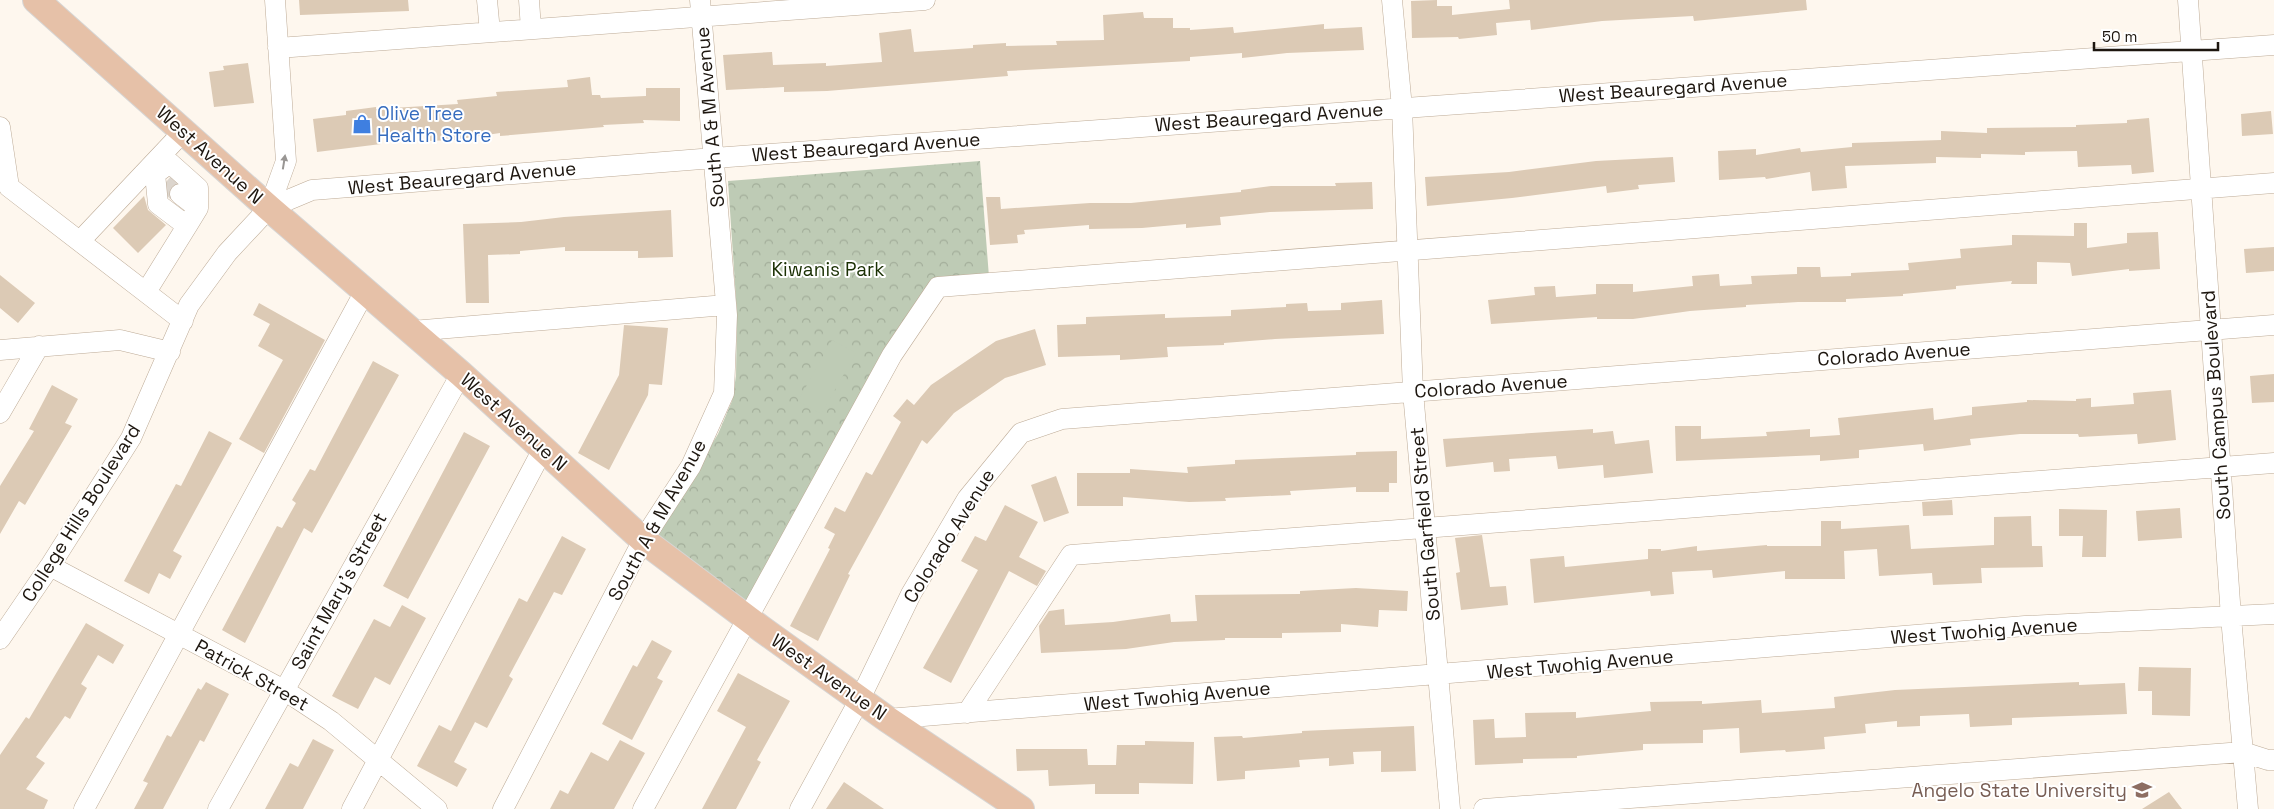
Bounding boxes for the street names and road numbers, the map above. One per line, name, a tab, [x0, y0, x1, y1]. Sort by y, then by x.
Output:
street label: South A & M Avenue	[690, 26, 730, 208]
street label: West Beauregard Avenue	[1558, 68, 1788, 108]
street label: West Beauregard Avenue	[1154, 97, 1384, 137]
street label: West Avenue N	[151, 100, 269, 210]
street label: West Beauregard Avenue	[751, 127, 981, 167]
street label: West Beauregard Avenue	[347, 156, 577, 200]
street label: South Campus Boulevard	[2196, 289, 2236, 521]
street label: Colorado Avenue	[1817, 336, 1971, 372]
street label: West Avenue N	[455, 367, 573, 477]
street label: Colorado Avenue	[1414, 368, 1568, 404]
street label: College Hills Boulevard	[16, 419, 146, 607]
street label: South Garfield Street	[1404, 426, 1446, 622]
street label: South A & M Avenue	[602, 435, 712, 605]
street label: Colorado Avenue	[898, 464, 1000, 608]
street label: Saint Mary's Street	[285, 508, 393, 674]
street label: West Twohig Avenue	[1890, 612, 2078, 650]
street label: West Avenue N	[766, 628, 892, 726]
street label: Patrick Street	[191, 633, 313, 717]
street label: West Twohig Avenue	[1486, 643, 1674, 685]
street label: West Twohig Avenue	[1083, 675, 1271, 717]

